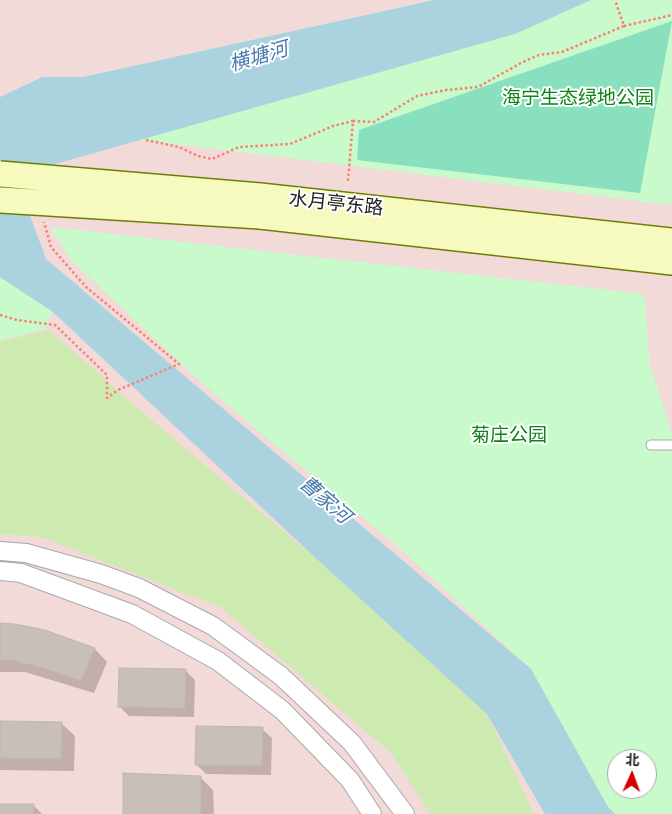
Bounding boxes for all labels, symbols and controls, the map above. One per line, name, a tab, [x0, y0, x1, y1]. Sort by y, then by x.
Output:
water label: 横塘河	[227, 38, 291, 78]
park label: 海宁生态绿地公园	[502, 88, 654, 110]
street label: 水月亭东路	[288, 189, 384, 221]
park label: 菊庄公园	[471, 425, 547, 447]
water label: 曹家河	[293, 472, 355, 530]
north arrow	[607, 749, 657, 799]
text: 北	[625, 750, 640, 770]

